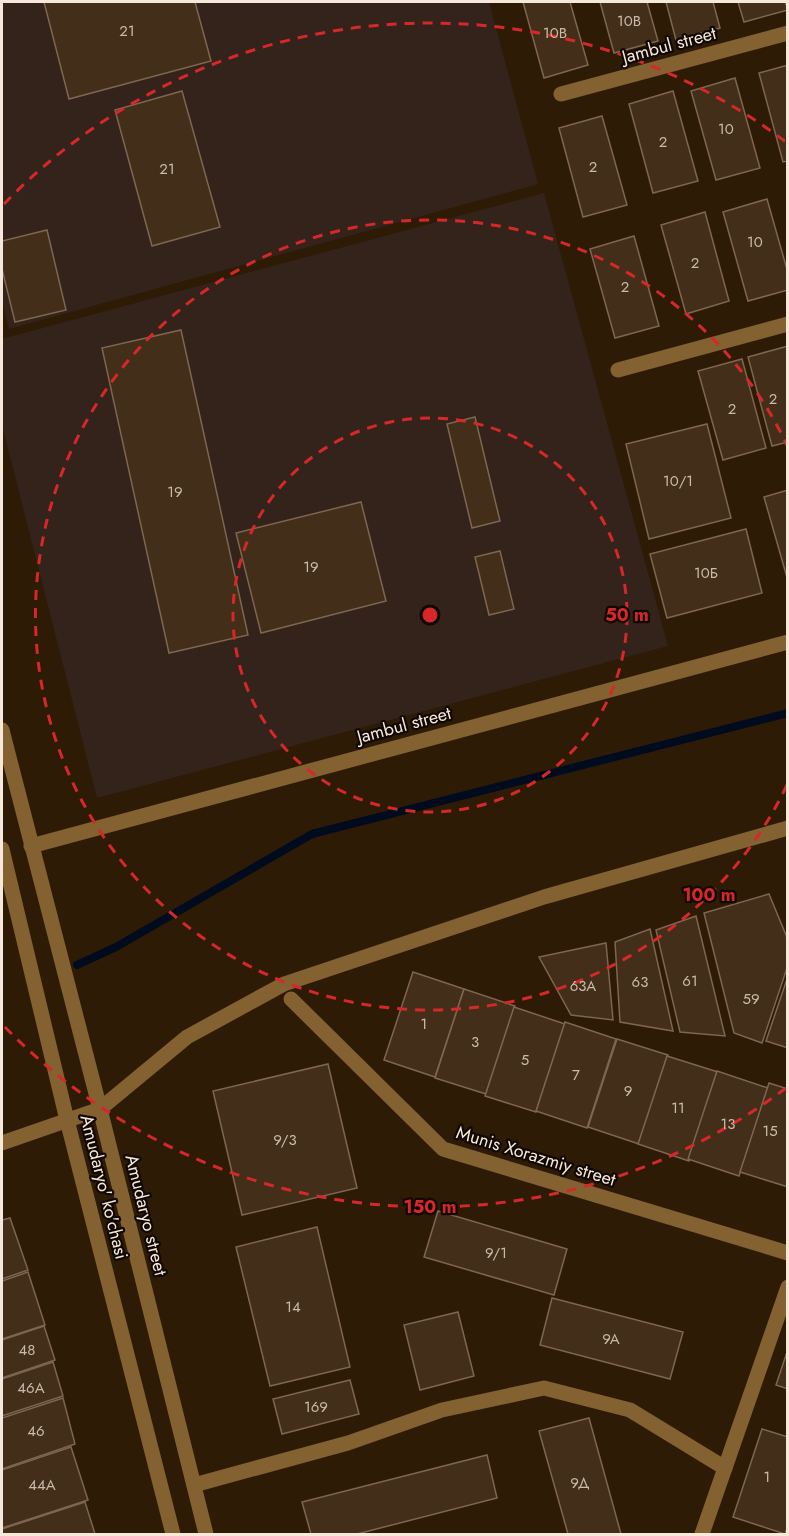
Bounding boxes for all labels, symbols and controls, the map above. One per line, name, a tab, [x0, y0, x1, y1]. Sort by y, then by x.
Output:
house number: 10В	[617, 10, 641, 32]
house number: 21	[119, 20, 135, 42]
street label: Jambul street	[617, 20, 720, 71]
house number: 10В	[543, 22, 567, 44]
house number: 10	[718, 118, 734, 140]
house number: 2	[659, 131, 667, 153]
house number: 2	[589, 156, 597, 178]
house number: 21	[159, 158, 175, 180]
house number: 10	[747, 231, 763, 253]
house number: 2	[691, 252, 699, 274]
house number: 2	[621, 276, 629, 298]
house number: 2	[769, 388, 777, 410]
house number: 2	[728, 398, 736, 420]
house number: 10/1	[663, 470, 693, 492]
house number: 19	[167, 481, 183, 503]
house number: 19	[303, 556, 319, 578]
house number: 10Б	[694, 562, 718, 584]
text: 50 m	[605, 602, 649, 628]
centre of rings	[420, 605, 440, 625]
street label: Jambul street	[352, 700, 455, 751]
text: 100 m	[682, 882, 736, 908]
house number: 61	[682, 970, 698, 992]
house number: 63	[632, 971, 648, 993]
house number: 63A	[570, 975, 596, 997]
house number: 59	[742, 988, 760, 1010]
house number: 1	[421, 1013, 427, 1035]
house number: 3	[471, 1031, 479, 1053]
house number: 5	[521, 1049, 529, 1071]
house number: 7	[572, 1064, 580, 1086]
house number: 9	[624, 1080, 632, 1102]
house number: 11	[671, 1097, 685, 1119]
street label: Amudaryo' ko'chasi	[73, 1112, 135, 1262]
house number: 13	[721, 1113, 735, 1135]
street label: Munis Xorazmiy street	[453, 1119, 620, 1193]
house number: 15	[762, 1120, 778, 1142]
house number: 9/3	[273, 1129, 297, 1151]
street label: Amudaryo street	[118, 1152, 174, 1279]
text: 150 m	[404, 1194, 456, 1220]
house number: 9/1	[485, 1242, 507, 1264]
house number: 14	[285, 1296, 301, 1318]
house number: 9A	[602, 1328, 620, 1350]
house number: 48	[19, 1339, 35, 1361]
house number: 46А	[17, 1377, 45, 1399]
house number: 169	[304, 1396, 328, 1418]
house number: 46	[27, 1420, 45, 1442]
house number: 1	[764, 1466, 770, 1488]
house number: 9Д	[570, 1472, 590, 1494]
house number: 44А	[28, 1474, 56, 1496]

